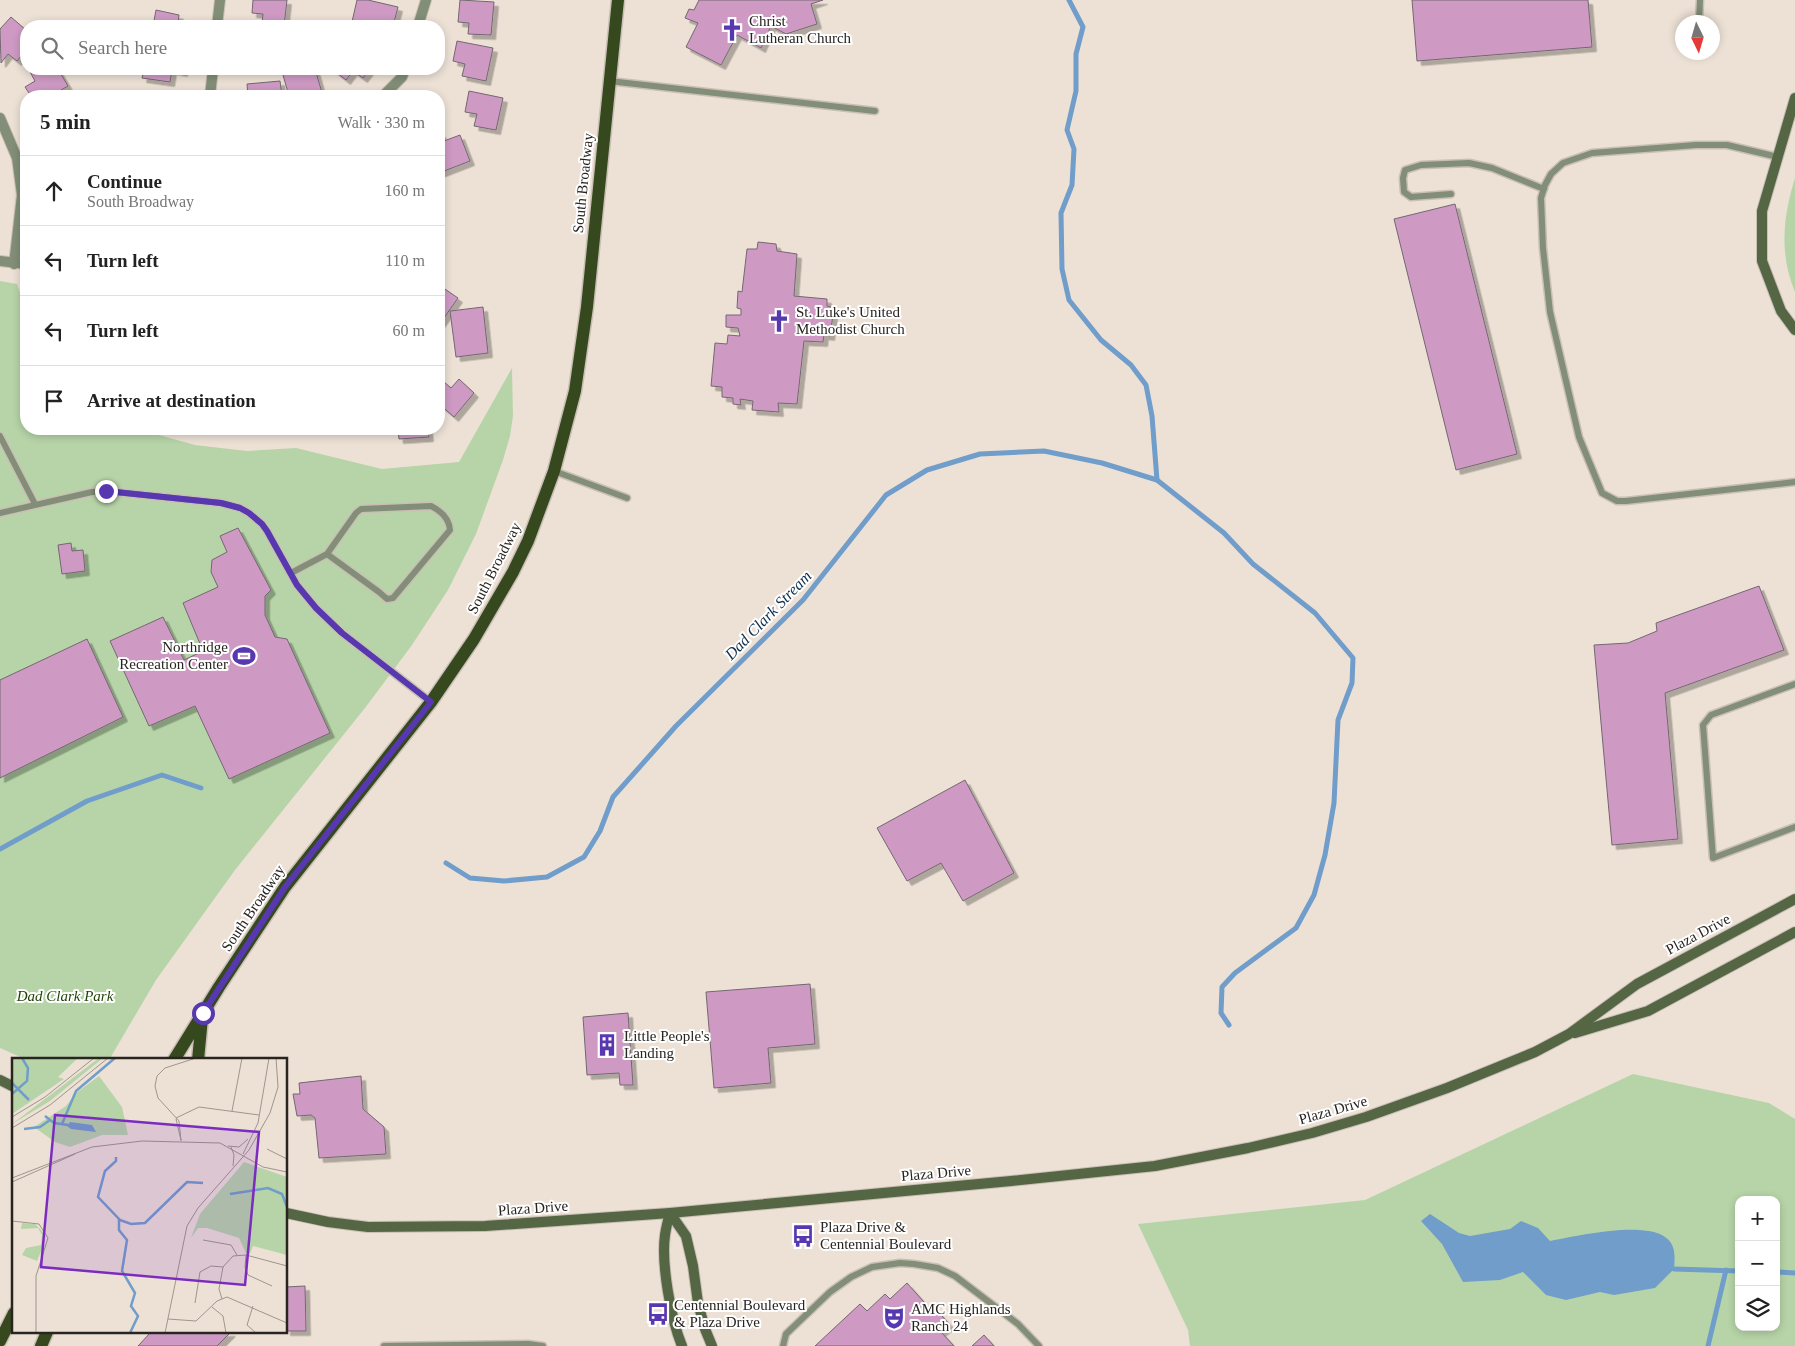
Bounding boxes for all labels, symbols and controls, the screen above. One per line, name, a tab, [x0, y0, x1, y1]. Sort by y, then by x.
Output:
place label: Christ Lutheran Church	[749, 13, 852, 46]
north arrow	[1675, 15, 1720, 60]
church icon: Christ Lutheran Church	[719, 17, 745, 43]
search box	[20, 20, 445, 75]
icon: search	[38, 34, 66, 62]
text: Search here	[78, 37, 167, 58]
text: 5 min	[40, 110, 91, 134]
text: Walk · 330 m	[338, 114, 425, 131]
street label: South Broadway	[570, 132, 596, 234]
text: Continue	[87, 171, 162, 192]
icon: ahead	[40, 177, 68, 205]
text: 160 m	[385, 182, 425, 199]
text: South Broadway	[87, 193, 194, 210]
icon: left	[40, 247, 68, 275]
text: Turn left	[87, 250, 159, 271]
text: 110 m	[385, 252, 425, 269]
place label: St. Luke's United Methodist Church	[796, 304, 905, 337]
church icon: St. Luke's United Methodist Church	[766, 308, 792, 334]
icon: left	[40, 317, 68, 345]
text: Turn left	[87, 320, 159, 341]
text: 60 m	[393, 322, 425, 339]
icon: arrive	[40, 387, 68, 415]
text: Arrive at destination	[87, 390, 256, 411]
route end	[95, 480, 118, 503]
street label: South Broadway	[464, 519, 524, 616]
water label: Dad Clark Stream	[721, 567, 815, 664]
place label: Northridge Recreation Center	[119, 639, 228, 672]
sports icon: Northridge Recreation Center	[231, 643, 257, 669]
street label: South Broadway	[218, 861, 288, 954]
street label: Plaza Drive	[1663, 910, 1733, 958]
park label: Dad Clark Park	[16, 988, 114, 1004]
route start	[192, 1002, 215, 1025]
place label: Little People's Landing	[624, 1028, 710, 1061]
building icon: Little People's Landing	[594, 1032, 620, 1058]
inset map	[12, 1058, 288, 1334]
street label: Plaza Drive	[1297, 1093, 1369, 1127]
street label: Plaza Drive	[900, 1162, 972, 1184]
map controls	[1735, 1196, 1780, 1331]
button: +	[1735, 1196, 1780, 1241]
street label: Plaza Drive	[497, 1198, 569, 1218]
place label: Plaza Drive & Centennial Boulevard	[820, 1219, 952, 1252]
bus stop icon: Plaza Drive & Centennial Boulevard	[790, 1223, 816, 1249]
button: −	[1735, 1241, 1780, 1286]
button: layers	[1735, 1286, 1780, 1331]
place label: Centennial Boulevard & Plaza Drive	[674, 1297, 806, 1330]
bus stop icon: Centennial Boulevard & Plaza Drive	[645, 1301, 671, 1327]
place label: AMC Highlands Ranch 24	[911, 1301, 1011, 1334]
theatre icon: AMC Highlands Ranch 24	[881, 1305, 907, 1331]

